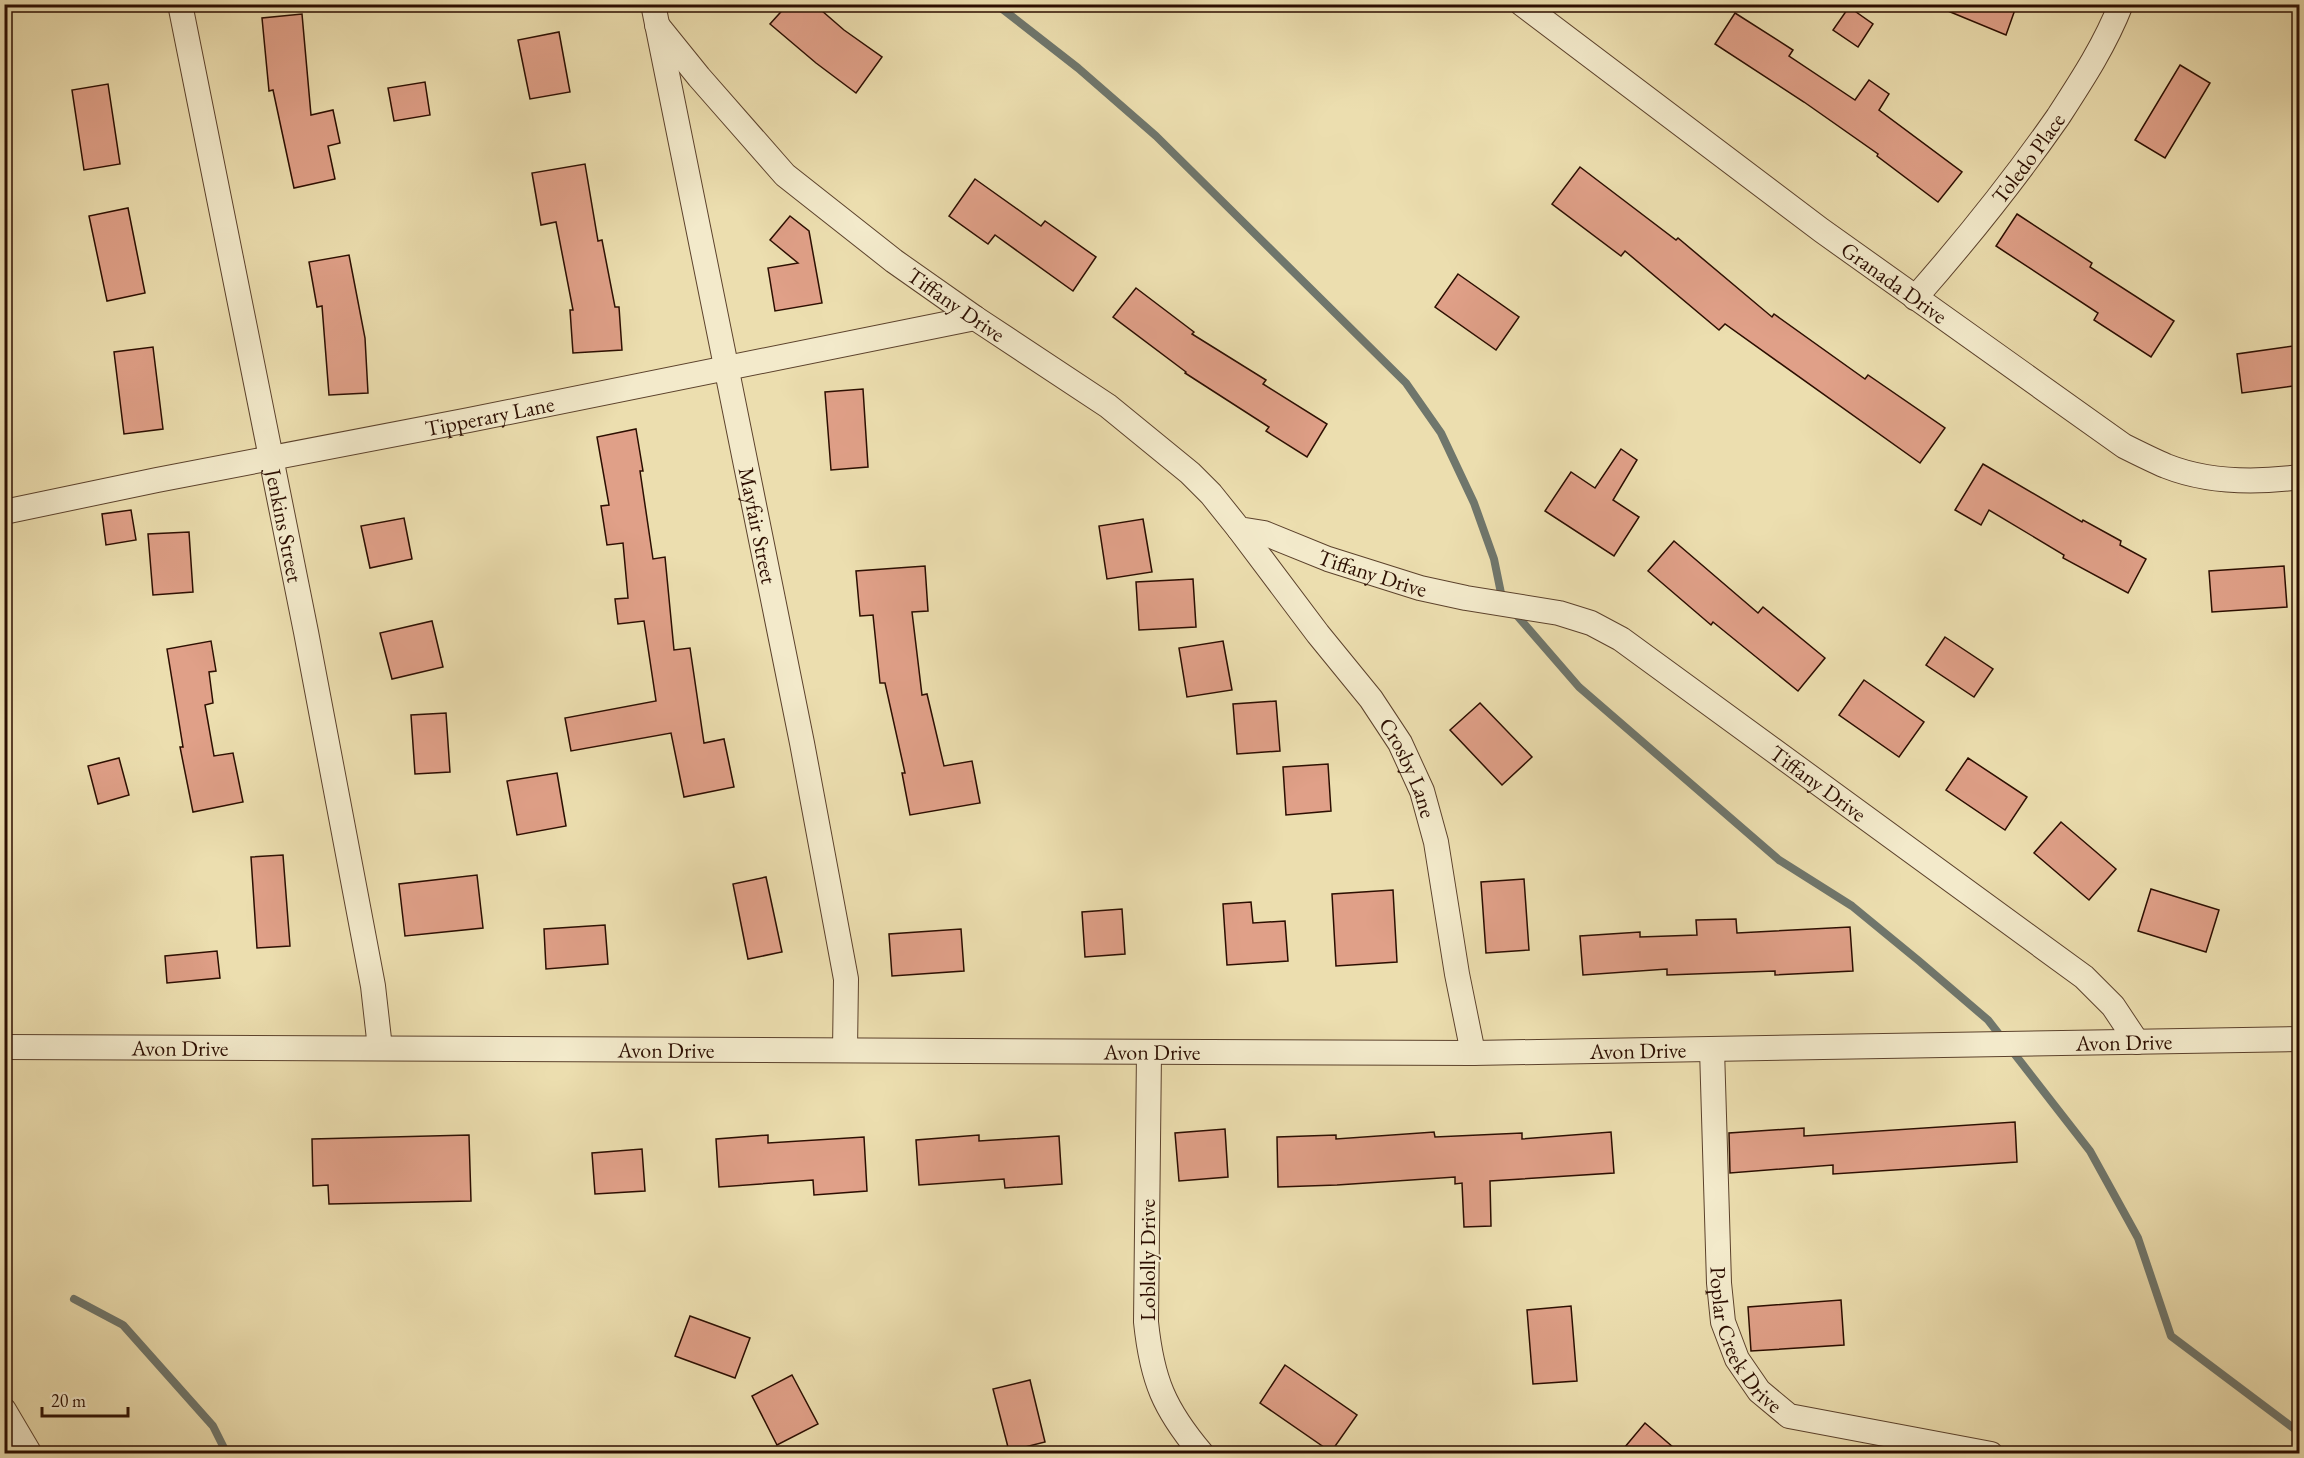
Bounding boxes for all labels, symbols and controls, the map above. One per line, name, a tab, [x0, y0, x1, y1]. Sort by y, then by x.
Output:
street label: Toledo Place	[1985, 107, 2072, 210]
street label: Granada Drive	[1835, 235, 1953, 331]
street label: Tiffany Drive	[901, 261, 1011, 349]
street label: Tipperary Lane	[423, 389, 557, 443]
street label: Jenkins Street	[258, 465, 310, 585]
street label: Mayfair Street	[732, 465, 784, 587]
street label: Tiffany Drive	[1313, 542, 1430, 604]
street label: Crosby Lane	[1372, 712, 1443, 821]
street label: Tiffany Drive	[1764, 738, 1873, 829]
street label: Avon Drive	[2074, 1027, 2173, 1058]
street label: Avon Drive	[131, 1034, 229, 1063]
street label: Avon Drive	[1588, 1035, 1687, 1066]
street label: Avon Drive	[617, 1036, 715, 1065]
street label: Avon Drive	[1103, 1037, 1201, 1067]
street label: Loblolly Drive	[1133, 1198, 1162, 1321]
street label: Poplar Creek Drive	[1704, 1266, 1789, 1420]
scale bar	[42, 1380, 128, 1418]
text: 20 m	[51, 1389, 86, 1412]

